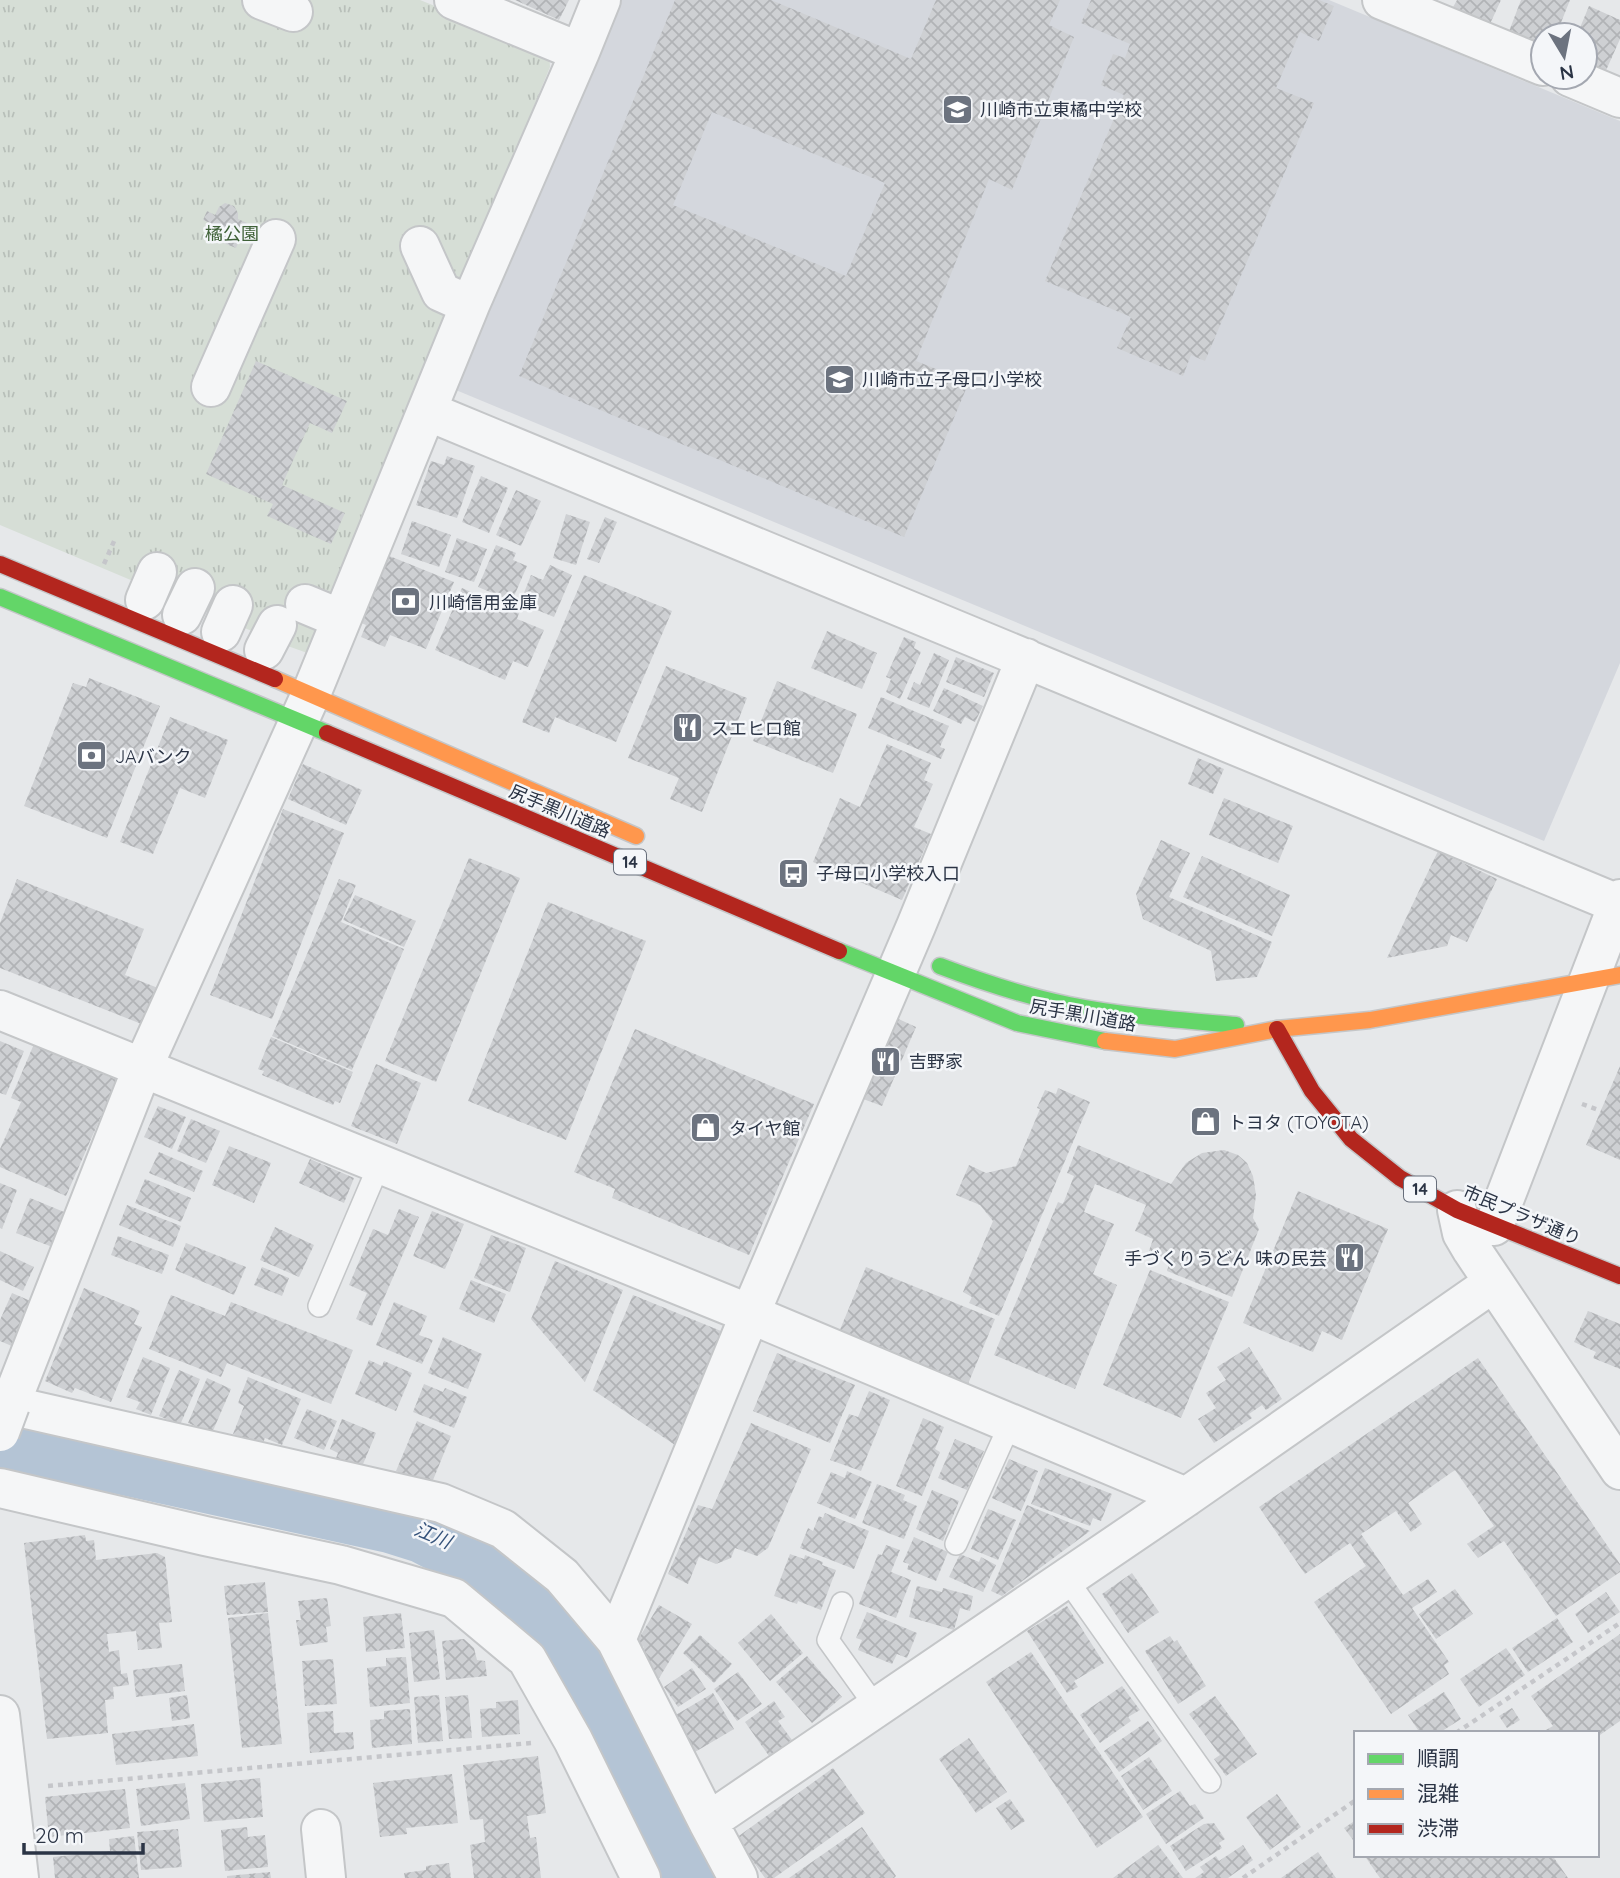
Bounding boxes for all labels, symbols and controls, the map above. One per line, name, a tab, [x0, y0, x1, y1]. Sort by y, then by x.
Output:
north arrow	[1529, 21, 1599, 91]
text: N	[1558, 60, 1576, 86]
school or university icon: 川崎市立東橘中学校	[940, 92, 974, 126]
place label: 川崎市立東橘中学校	[980, 98, 1142, 121]
park label: 橘公園	[205, 222, 259, 245]
school or university icon: 川崎市立子母口小学校	[822, 362, 856, 396]
place label: 川崎市立子母口小学校	[862, 368, 1042, 391]
bank icon: 川崎信用金庫	[389, 585, 423, 619]
place label: 川崎信用金庫	[429, 591, 537, 614]
restaurant icon: スエヒロ館	[671, 711, 705, 745]
place label: スエヒロ館	[711, 717, 801, 740]
bank icon: JAバンク	[75, 739, 109, 773]
place label: JAバンク	[115, 745, 192, 768]
street label: 尻手黒川道路	[506, 779, 614, 843]
road number: 14	[614, 849, 646, 874]
bus stop icon: 子母口小学校入口	[776, 856, 810, 890]
place label: 子母口小学校入口	[816, 862, 960, 885]
street label: 尻手黒川道路	[1028, 994, 1138, 1036]
restaurant icon: 吉野家	[869, 1044, 903, 1078]
place label: 吉野家	[909, 1050, 963, 1073]
shop icon: トヨタ (TOYOTA)	[1188, 1105, 1222, 1139]
shop icon: タイヤ館	[689, 1111, 723, 1145]
place label: トヨタ (TOYOTA)	[1228, 1111, 1369, 1134]
place label: タイヤ館	[729, 1117, 800, 1140]
road number: 14	[1404, 1176, 1436, 1202]
street label: 市民プラザ通り	[1460, 1180, 1584, 1250]
restaurant icon: 手づくりうどん 味の民芸	[1333, 1241, 1367, 1275]
place label: 手づくりうどん 味の民芸	[1124, 1247, 1327, 1270]
water label: 江川	[411, 1517, 457, 1554]
legend	[1354, 1731, 1599, 1857]
text: 順調	[1417, 1745, 1459, 1771]
text: 混雑	[1417, 1780, 1459, 1806]
scale bar	[24, 1812, 144, 1856]
text: 渋滞	[1417, 1815, 1459, 1841]
text: 20 m	[35, 1822, 84, 1848]

